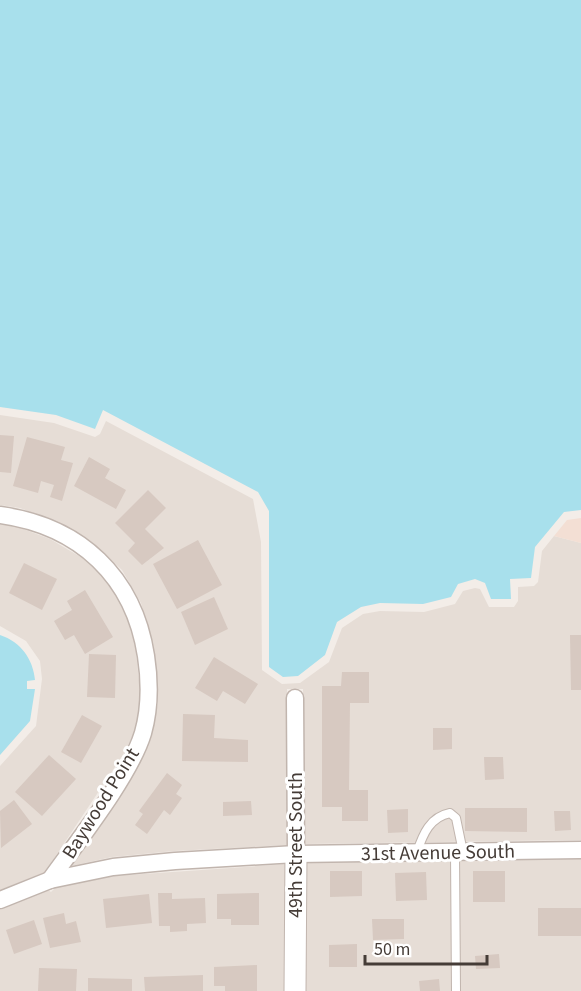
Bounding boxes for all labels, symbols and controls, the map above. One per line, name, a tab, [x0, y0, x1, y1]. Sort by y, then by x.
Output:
street label: Baywood Point	[55, 742, 146, 865]
street label: 49th Street South	[282, 772, 310, 918]
street label: 31st Avenue South	[361, 838, 515, 868]
scale bar	[365, 928, 486, 966]
text: 50 m	[374, 937, 410, 962]

